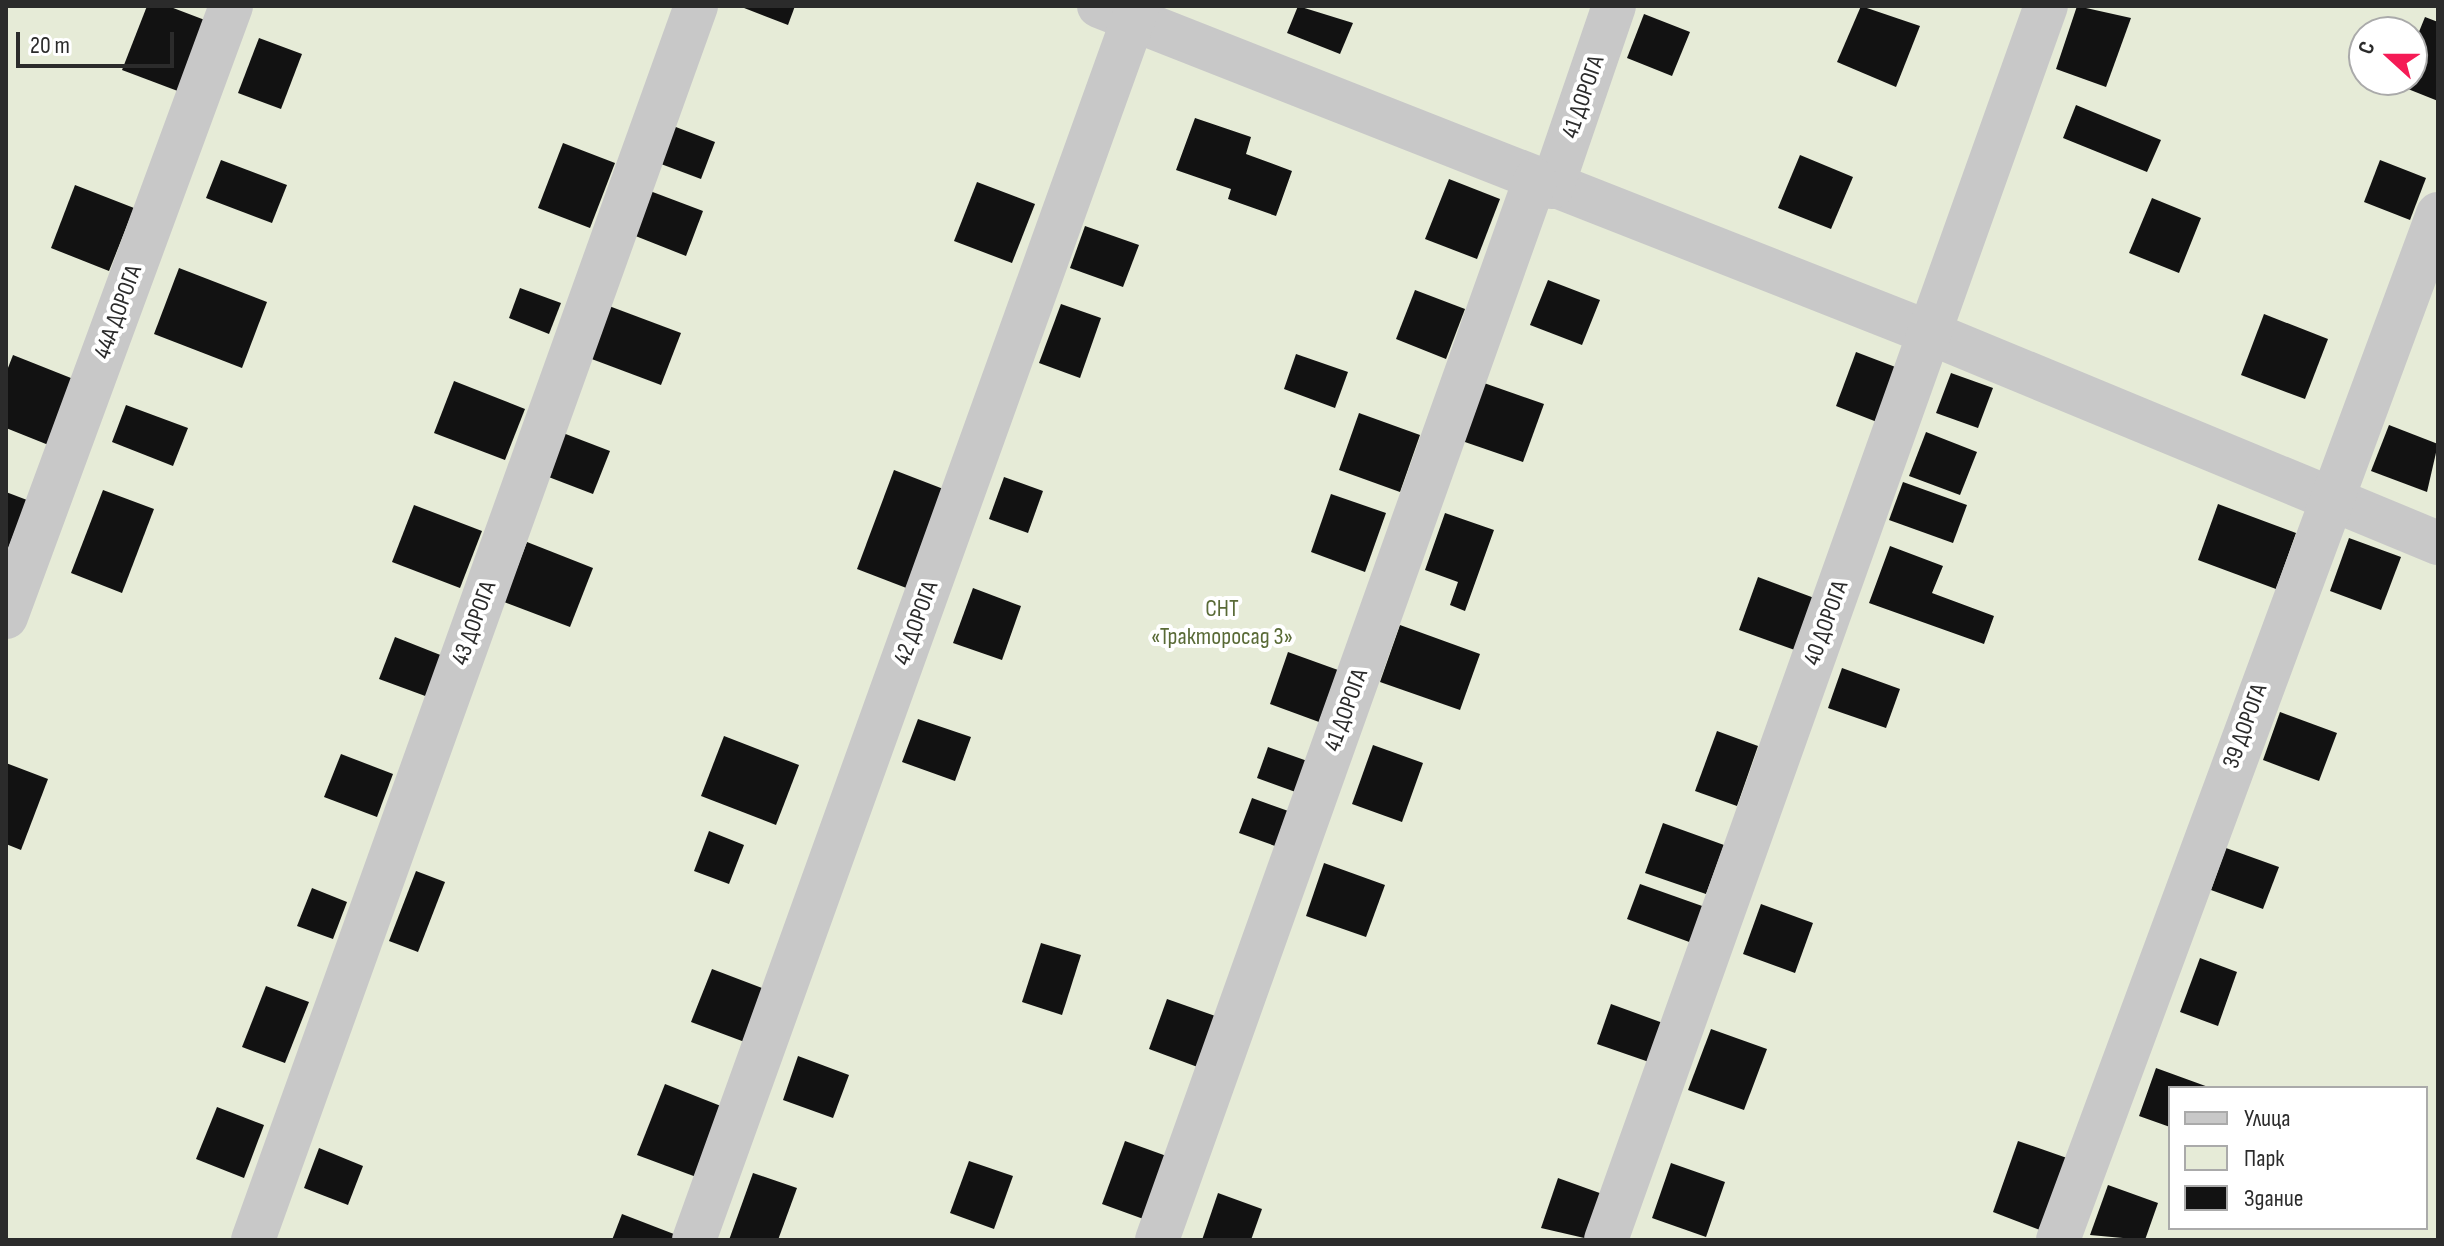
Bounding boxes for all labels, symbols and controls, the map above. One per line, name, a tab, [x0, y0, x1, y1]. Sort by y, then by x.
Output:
scale bar	[20, 16, 178, 66]
north arrow	[2348, 16, 2428, 96]
text: 20 m	[30, 31, 70, 60]
text: С	[2352, 38, 2382, 58]
street label: 41 ДОРОГА	[1555, 52, 1611, 142]
street label: 44А ДОРОГА	[88, 261, 148, 363]
street label: 43 ДОРОГА	[446, 577, 502, 669]
street label: 42 ДОРОГА	[888, 577, 944, 669]
street label: 40 ДОРОГА	[1797, 577, 1855, 669]
park label: СНТ «Тракторосад 3»	[1151, 595, 1293, 651]
street label: 41 ДОРОГА	[1318, 665, 1374, 755]
street label: 39 ДОРОГА	[2216, 680, 2274, 772]
legend	[2168, 1086, 2428, 1230]
text: Улица	[2244, 1104, 2290, 1133]
text: Парк	[2244, 1144, 2284, 1173]
text: Здание	[2244, 1184, 2303, 1213]

